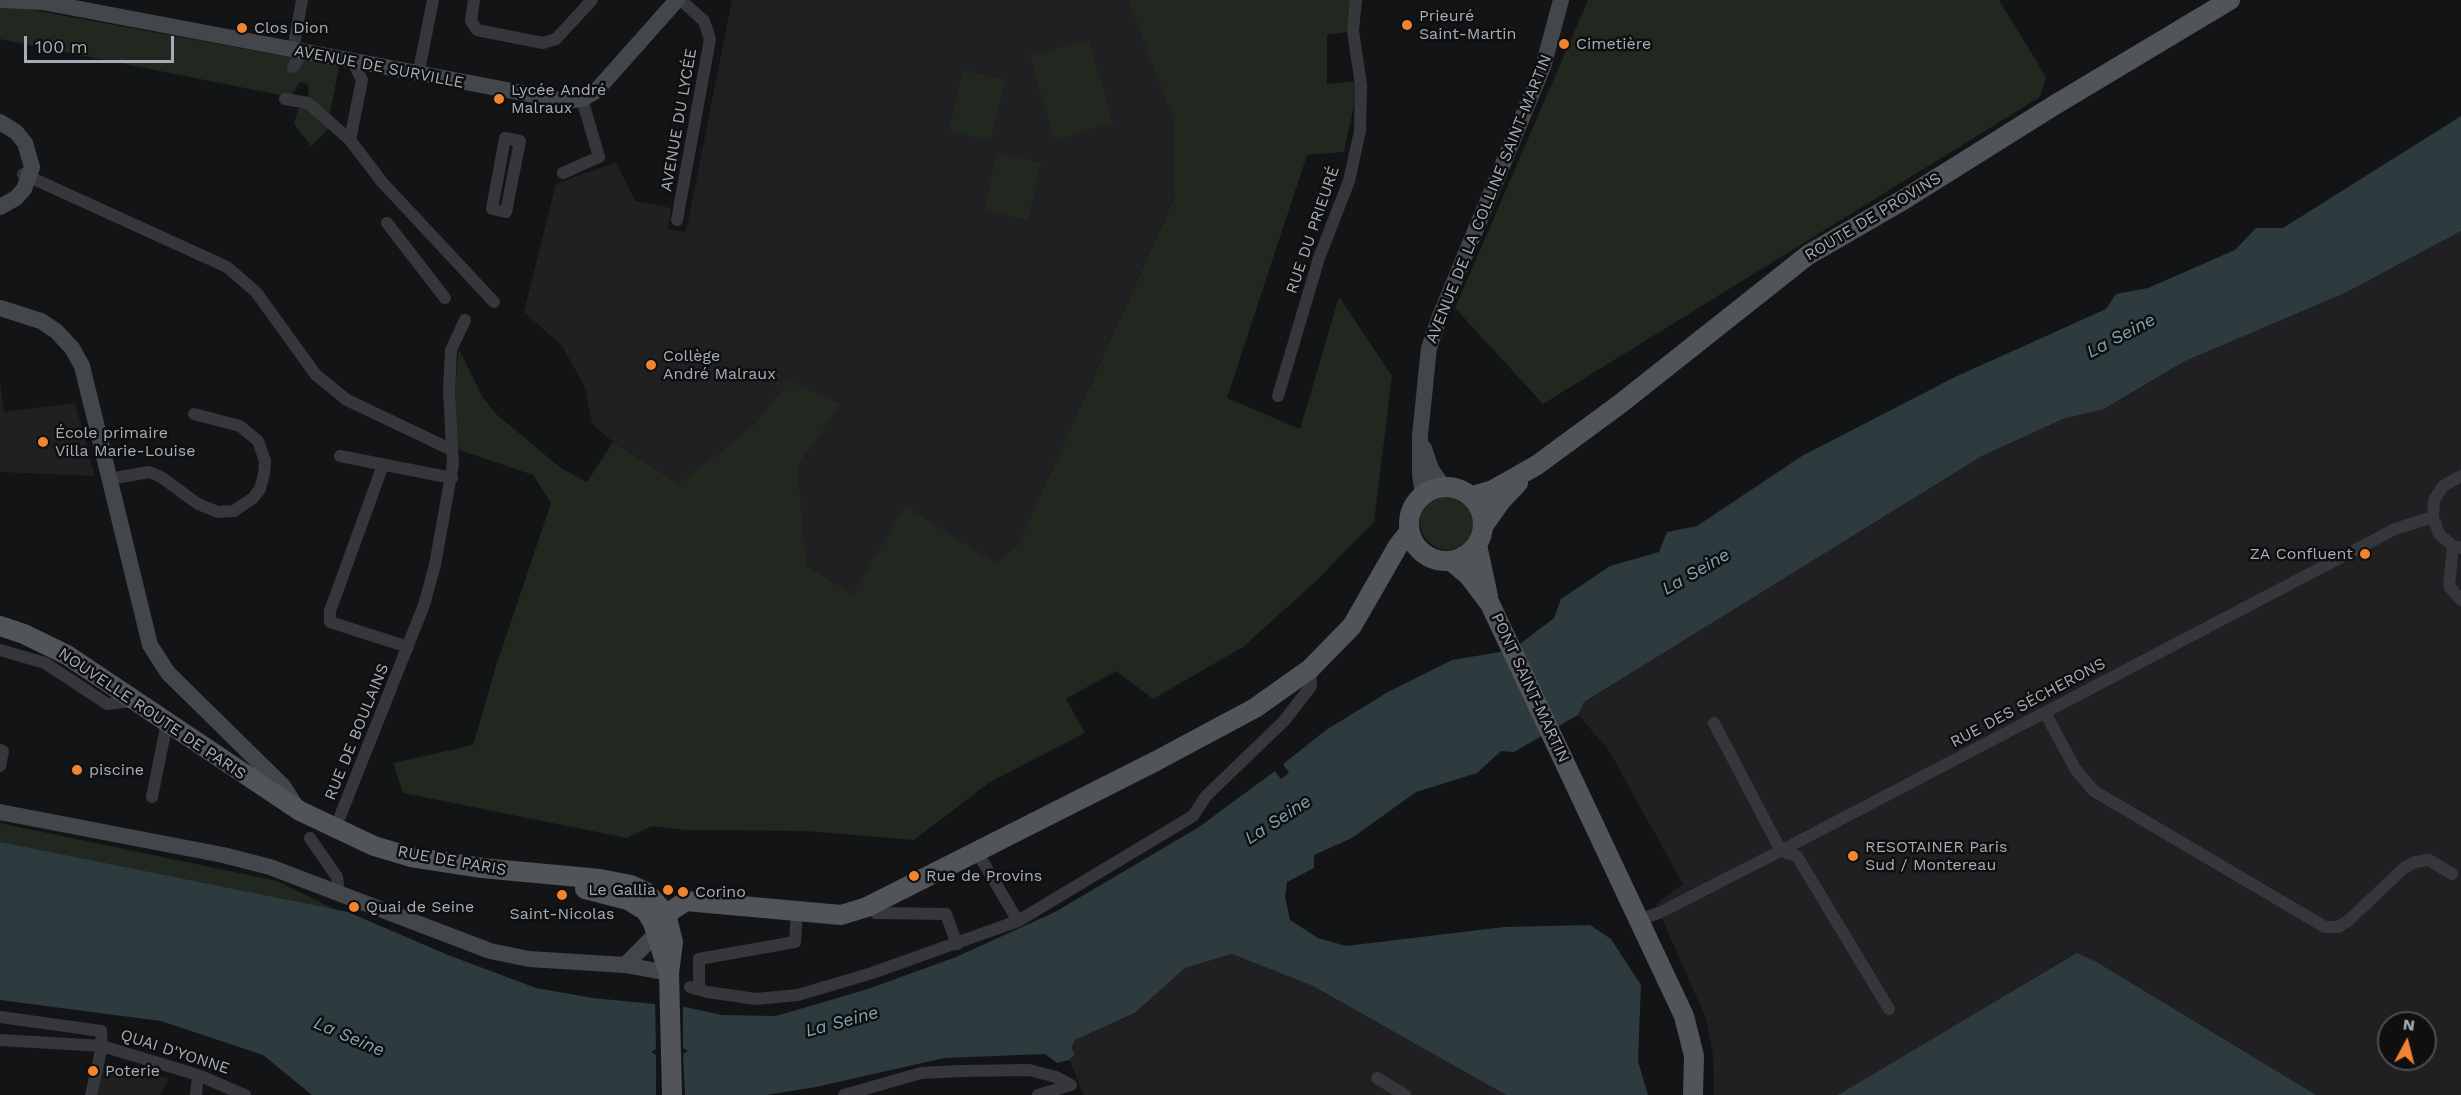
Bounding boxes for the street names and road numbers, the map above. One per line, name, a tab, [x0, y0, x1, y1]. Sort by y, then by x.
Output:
street label: AVENUE DE SURVILLE	[292, 41, 466, 93]
street label: AVENUE DU LYCÉE	[657, 47, 701, 193]
street label: AVENUE DE LA COLLINE SAINT-MARTIN	[1422, 52, 1556, 346]
street label: RUE DU PRIEURÉ	[1282, 164, 1344, 296]
street label: ROUTE DE PROVINS	[1801, 169, 1945, 265]
street label: PONT SAINT-MARTIN	[1487, 610, 1573, 766]
street label: NOUVELLE ROUTE DE PARIS	[55, 644, 249, 784]
street label: RUE DES SÉCHERONS	[1947, 654, 2109, 752]
street label: RUE DE BOULAINS	[321, 661, 393, 803]
street label: RUE DE PARIS	[396, 842, 508, 880]
street label: QUAI D'YONNE	[118, 1025, 232, 1079]

